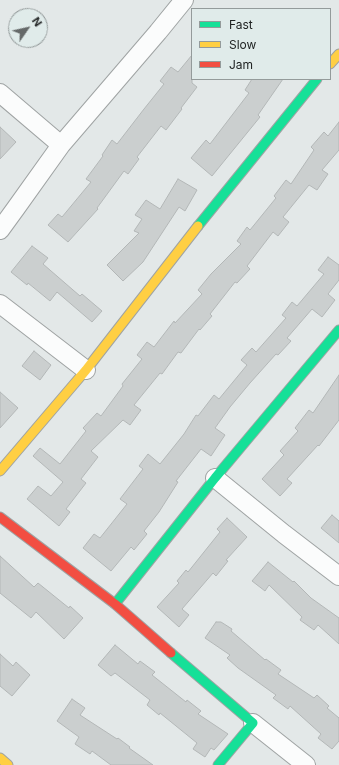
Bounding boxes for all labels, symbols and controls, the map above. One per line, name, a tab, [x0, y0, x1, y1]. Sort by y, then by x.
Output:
north arrow	[8, 8, 48, 48]
legend	[191, 8, 331, 80]
text: N	[29, 14, 45, 29]
text: Fast	[229, 17, 253, 32]
text: Slow	[229, 37, 256, 52]
text: Jam	[229, 57, 253, 72]

